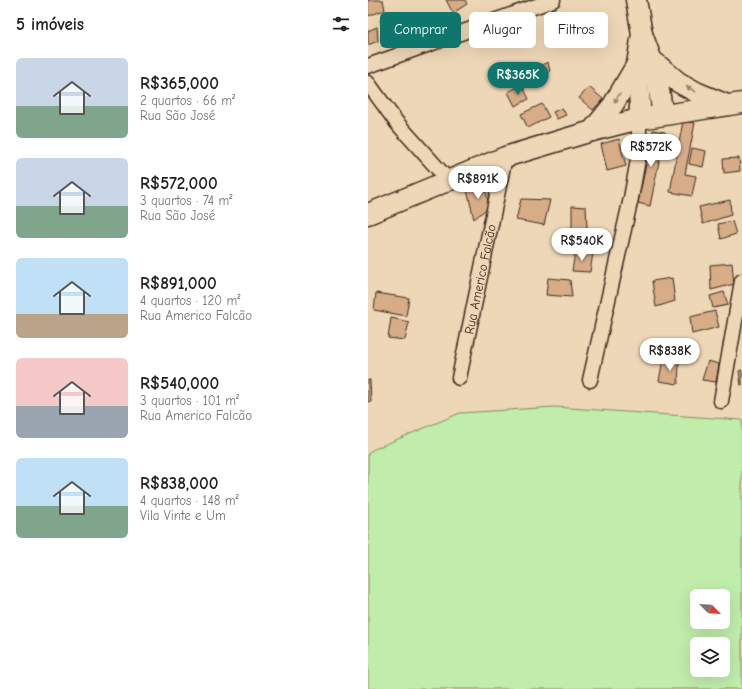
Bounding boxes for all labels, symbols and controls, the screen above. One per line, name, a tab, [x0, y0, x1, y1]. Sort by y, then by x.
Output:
chip: Comprar	[380, 12, 461, 48]
chip: Alugar	[469, 12, 536, 48]
chip: Filtros	[544, 12, 608, 48]
icon: filters	[330, 13, 352, 35]
text: 5 imóveis	[16, 15, 84, 34]
pin: R$365K	[485, 62, 551, 96]
text: R$365K	[497, 67, 539, 82]
icon: home	[48, 74, 96, 122]
text: R$365,000	[140, 74, 219, 93]
one-way arrow	[685, 85, 697, 92]
one-way arrow	[614, 92, 621, 103]
text: 2 quartos · 66 m²	[140, 93, 235, 108]
text: Rua São José	[140, 108, 215, 123]
pin: R$572K	[618, 134, 684, 168]
text: R$572K	[630, 139, 672, 154]
pin: R$891K	[445, 166, 511, 200]
text: R$891K	[457, 171, 499, 186]
icon: home	[48, 174, 96, 222]
text: R$572,000	[140, 174, 218, 193]
text: 3 quartos · 74 m²	[140, 193, 232, 208]
text: Rua São José	[140, 208, 215, 223]
street label: Rua Americo Falcão	[461, 223, 498, 336]
pin: R$540K	[549, 228, 615, 262]
text: R$540K	[560, 233, 604, 248]
icon: home	[48, 274, 96, 322]
text: R$891,000	[140, 274, 217, 293]
text: 4 quartos · 120 m²	[140, 293, 241, 308]
text: Rua Americo Falcão	[140, 308, 252, 323]
pin: R$838K	[637, 338, 703, 372]
text: R$838K	[649, 343, 691, 358]
icon: home	[48, 374, 96, 422]
text: R$540,000	[140, 374, 219, 393]
text: 3 quartos · 101 m²	[140, 393, 239, 408]
text: Rua Americo Falcão	[140, 408, 252, 423]
icon: home	[48, 474, 96, 522]
text: R$838,000	[140, 474, 218, 493]
text: 4 quartos · 148 m²	[140, 493, 239, 508]
text: Vila Vinte e Um	[140, 508, 226, 523]
north arrow	[690, 589, 730, 629]
map controls	[690, 589, 730, 677]
button: layers	[690, 637, 730, 677]

